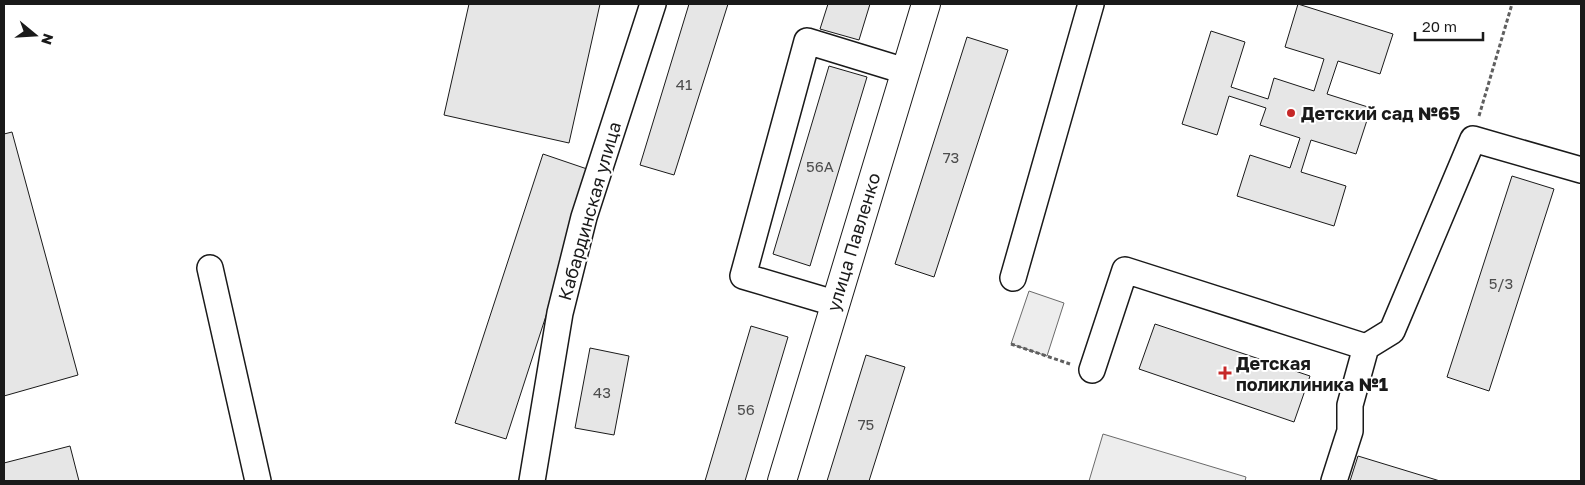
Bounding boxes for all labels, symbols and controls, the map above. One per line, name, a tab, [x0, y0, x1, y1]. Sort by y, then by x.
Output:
north arrow	[10, 10, 60, 60]
scale bar	[1415, 10, 1482, 42]
text: 20 m	[1422, 17, 1457, 35]
text: N	[38, 31, 58, 47]
house number: 41	[676, 75, 692, 93]
place label: Детский сад №65	[1301, 102, 1460, 124]
marker: Детский сад №65	[1285, 107, 1297, 119]
street label: Кабардинская улица	[553, 119, 625, 303]
house number: 73	[943, 148, 959, 166]
house number: 56А	[806, 157, 834, 175]
street label: улица Павленко	[821, 170, 885, 314]
house number: 5/3	[1489, 274, 1513, 292]
place label: Детская поликлиника №1	[1236, 352, 1388, 395]
marker: Детская поликлиника №1	[1218, 366, 1232, 380]
house number: 43	[593, 383, 611, 401]
house number: 56	[737, 400, 755, 418]
house number: 75	[858, 415, 874, 433]

